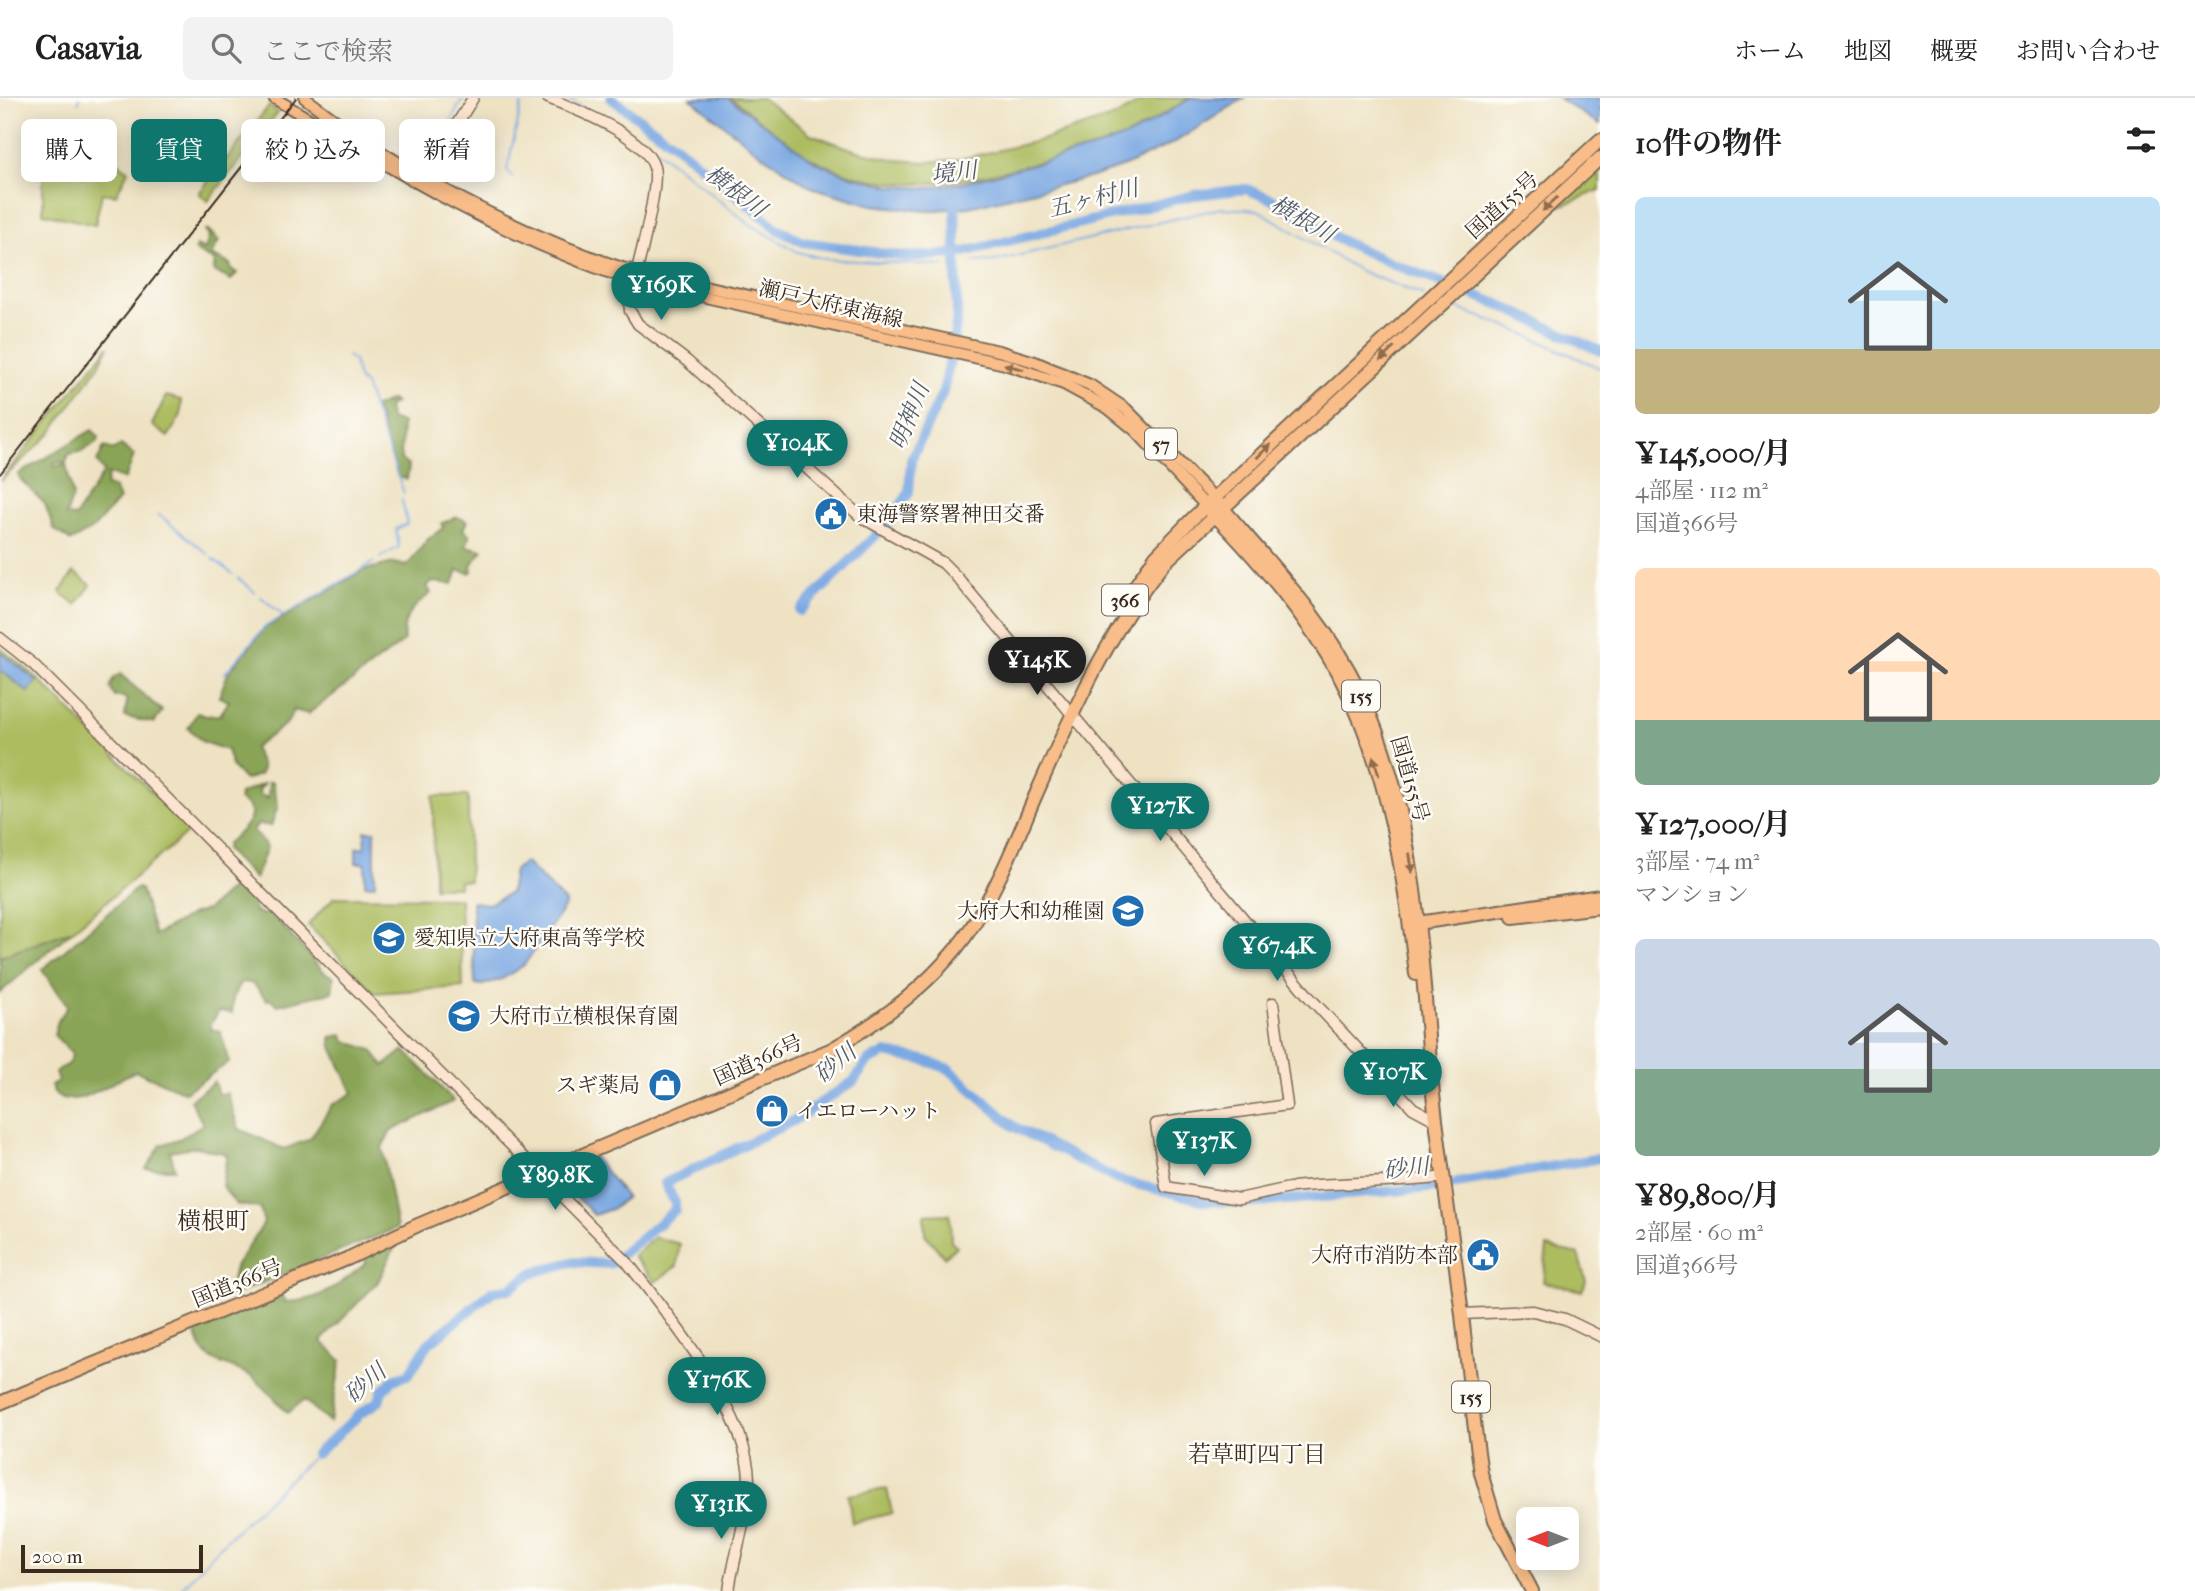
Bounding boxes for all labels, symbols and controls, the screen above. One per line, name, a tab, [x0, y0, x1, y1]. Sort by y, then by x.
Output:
search box	[183, 17, 673, 80]
text: Casavia	[35, 29, 141, 68]
icon: search	[207, 29, 245, 67]
text: ここで検索	[263, 36, 393, 67]
text: ホーム	[1734, 37, 1806, 65]
text: 地図	[1844, 37, 1892, 65]
text: 概要	[1930, 37, 1978, 65]
text: お問い合わせ	[2016, 37, 2160, 65]
chip: 購入	[21, 119, 117, 182]
chip: 賃貸	[131, 119, 227, 182]
chip: 絞り込み	[241, 119, 385, 182]
chip: 新着	[399, 119, 495, 182]
icon: filters	[2122, 121, 2160, 159]
text: 10件の物件	[1635, 126, 1782, 161]
water label: 境川	[930, 156, 982, 189]
water label: 横根川	[700, 160, 774, 225]
street label: 国道155号	[1461, 166, 1543, 244]
water label: 五ヶ村川	[1045, 174, 1144, 223]
water label: 横根川	[1266, 190, 1342, 250]
one-way arrow	[1541, 196, 1559, 212]
icon: home	[1835, 243, 1961, 369]
pin: ¥169K	[612, 262, 710, 322]
text: ¥169K	[627, 271, 695, 298]
street label: 瀬戸大府東海線	[757, 276, 905, 332]
one-way arrow	[1378, 346, 1396, 362]
one-way arrow	[1003, 361, 1025, 372]
water label: 明神川	[884, 376, 936, 453]
pin: ¥104K	[748, 420, 846, 480]
road number: 57	[1145, 428, 1177, 460]
text: ¥104K	[763, 429, 831, 456]
text: ¥145,000/月	[1635, 436, 1792, 471]
one-way arrow	[1255, 443, 1272, 460]
text: 4部屋 · 112 m²	[1635, 477, 1768, 504]
public building icon: 東海警察署神田交番	[812, 495, 850, 533]
place label: 東海警察署神田交番	[856, 502, 1045, 526]
text: 国道366号	[1635, 510, 1738, 537]
road number: 366	[1102, 584, 1148, 615]
icon: home	[1835, 614, 1961, 740]
pin: ¥145K	[988, 638, 1086, 697]
text: ¥145K	[1004, 646, 1070, 673]
road number: 155	[1342, 680, 1380, 712]
street label: 国道155号	[1386, 733, 1434, 825]
one-way arrow	[1370, 756, 1380, 777]
pin: ¥127K	[1111, 784, 1209, 843]
text: ¥127K	[1127, 792, 1193, 819]
text: ¥127,000/月	[1635, 807, 1792, 842]
text: 3部屋 · 74 m²	[1635, 848, 1760, 875]
one-way arrow	[1405, 852, 1416, 874]
text: マンション	[1635, 881, 1749, 908]
school or university icon: 大府大和幼稚園	[1109, 892, 1147, 930]
place label: 大府大和幼稚園	[957, 899, 1104, 923]
school or university icon: 愛知県立大府東高等学校	[370, 919, 408, 957]
pin: ¥67.4K	[1220, 924, 1334, 983]
place label: 愛知県立大府東高等学校	[414, 926, 645, 950]
text: ¥67.4K	[1239, 932, 1315, 959]
icon: home	[1835, 985, 1961, 1111]
school or university icon: 大府市立横根保育園	[445, 997, 483, 1035]
place label: 大府市立横根保育園	[489, 1004, 678, 1028]
street label: 国道366号	[710, 1030, 806, 1090]
water label: 砂川	[809, 1036, 864, 1089]
pin: ¥107K	[1344, 1049, 1442, 1109]
text: ¥107K	[1360, 1058, 1426, 1085]
shop icon: スギ薬局	[646, 1066, 684, 1104]
place label: スギ薬局	[556, 1073, 640, 1097]
shop icon: イエローハット	[753, 1092, 791, 1130]
place label: イエローハット	[796, 1099, 941, 1123]
pin: ¥137K	[1155, 1118, 1253, 1178]
text: ¥137K	[1172, 1127, 1236, 1154]
pin: ¥89.8K	[498, 1152, 612, 1212]
water label: 砂川	[1382, 1152, 1433, 1184]
text: ¥89.8K	[518, 1161, 592, 1188]
text: ¥89,800/月	[1635, 1178, 1781, 1213]
district label: 横根町	[177, 1207, 249, 1235]
text: 2部屋 · 60 m²	[1635, 1219, 1763, 1246]
public building icon: 大府市消防本部	[1464, 1236, 1502, 1274]
place label: 大府市消防本部	[1311, 1243, 1458, 1267]
text: 国道366号	[1635, 1252, 1738, 1279]
street label: 国道366号	[189, 1254, 285, 1312]
water label: 砂川	[339, 1356, 394, 1409]
pin: ¥176K	[668, 1358, 766, 1417]
text: ¥176K	[684, 1366, 750, 1393]
road number: 155	[1452, 1382, 1490, 1413]
district label: 若草町四丁目	[1188, 1441, 1326, 1468]
pin: ¥131K	[672, 1482, 770, 1541]
text: ¥131K	[691, 1490, 751, 1517]
north arrow	[1516, 1507, 1578, 1570]
map controls	[1516, 1507, 1579, 1570]
scale bar	[21, 1542, 203, 1574]
text: 200 m	[32, 1546, 83, 1568]

